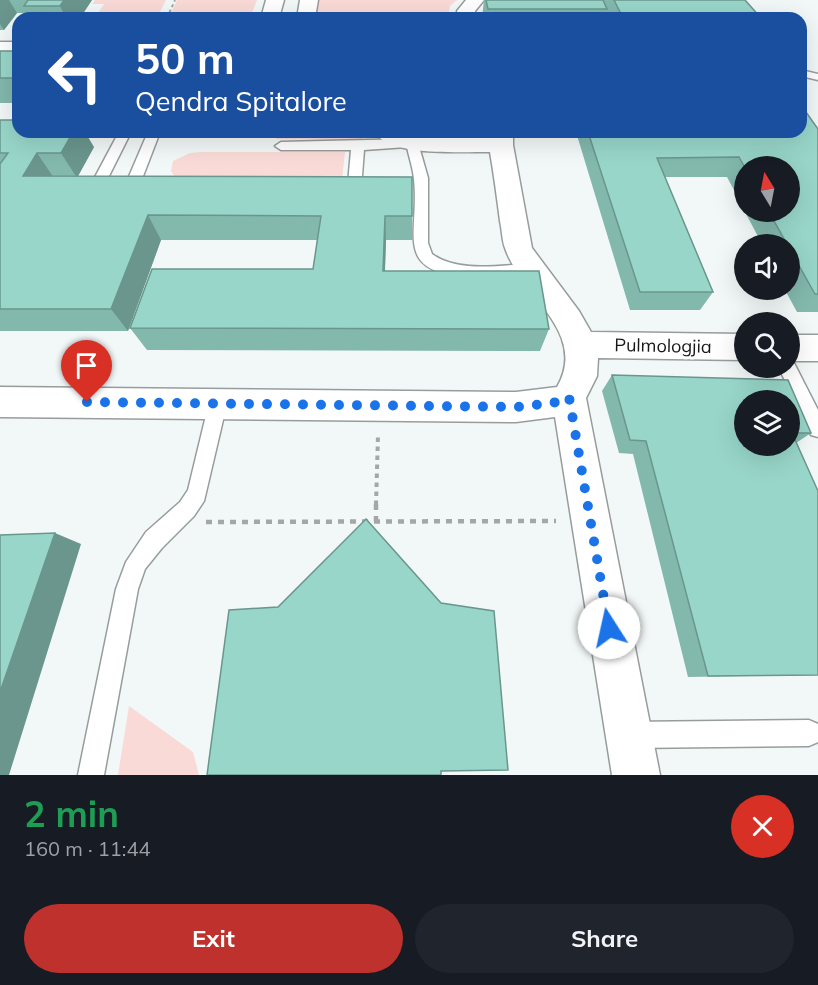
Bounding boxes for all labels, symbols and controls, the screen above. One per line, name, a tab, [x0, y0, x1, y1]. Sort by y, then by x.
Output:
text: 50 m	[135, 32, 235, 85]
icon: left	[36, 36, 114, 114]
text: Qendra Spitalore	[135, 84, 347, 118]
north arrow	[734, 156, 800, 222]
map controls	[734, 156, 800, 456]
button: sound	[734, 234, 800, 300]
button: search	[734, 312, 800, 378]
street label: Pulmologjia	[614, 333, 712, 358]
pin	[61, 340, 112, 402]
icon: arrive	[70, 349, 103, 382]
button: layers	[734, 390, 800, 456]
position arrow	[577, 596, 641, 660]
text: 2 min	[24, 791, 119, 836]
button: close	[731, 795, 794, 858]
text: 160 m · 11:44	[24, 836, 150, 861]
button: Exit	[24, 904, 403, 973]
button: Share	[415, 904, 794, 973]

